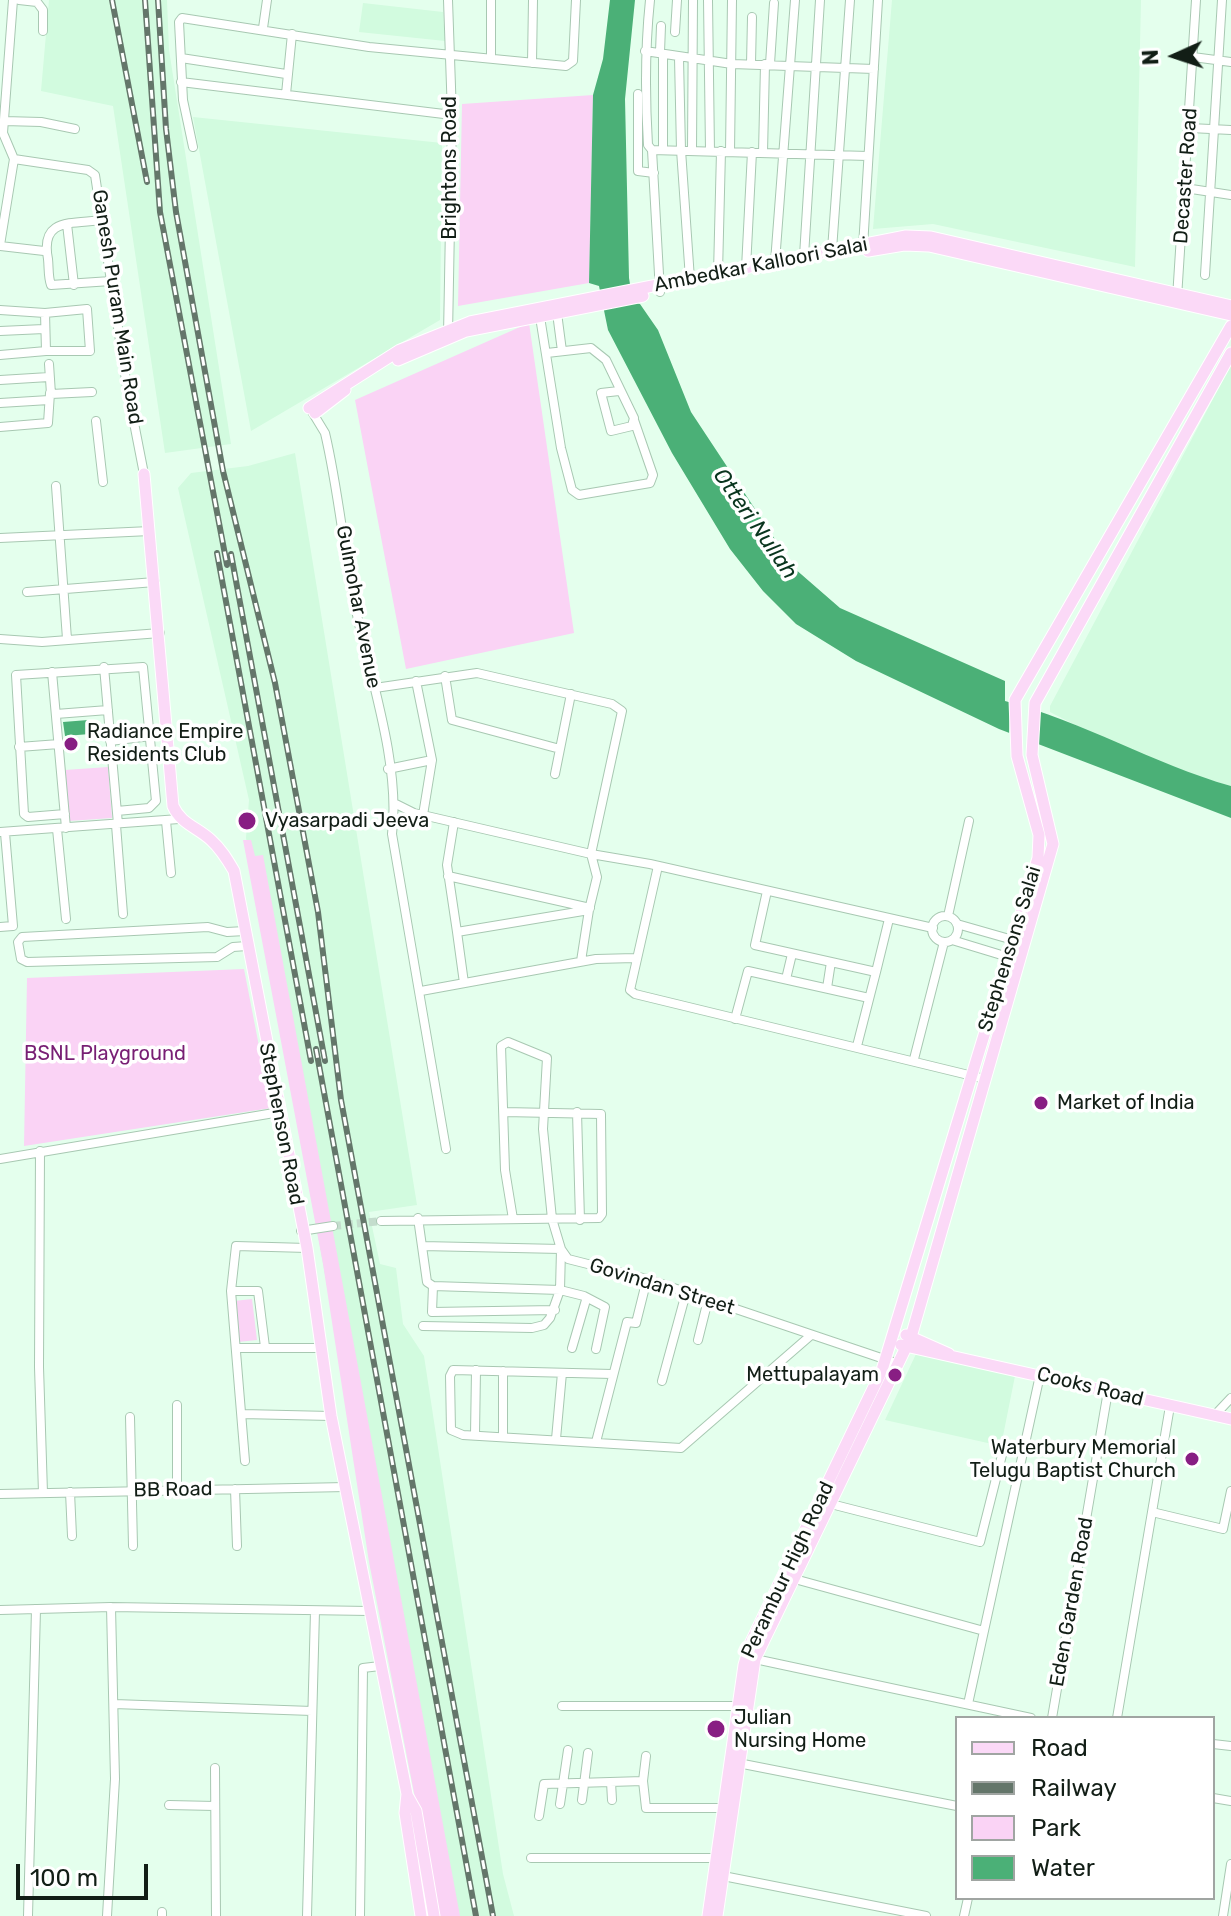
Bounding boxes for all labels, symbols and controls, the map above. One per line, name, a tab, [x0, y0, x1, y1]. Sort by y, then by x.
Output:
north arrow	[1135, 16, 1215, 96]
text: N	[1137, 49, 1164, 66]
street label: Brightons Road	[438, 96, 462, 240]
street label: Decaster Road	[1169, 107, 1203, 245]
street label: Ganesh Puram Main Road	[87, 188, 147, 426]
street label: Ambedkar Kalloori Salai	[652, 233, 870, 297]
water label: Otteri Nullah	[707, 464, 803, 584]
street label: Gulmohar Avenue	[330, 523, 386, 691]
place label: Radiance Empire Residents Club	[87, 720, 243, 767]
marker: Radiance Empire Residents Club	[62, 735, 80, 753]
place label: Vyasarpadi Jeeva	[265, 809, 429, 833]
marker: Vyasarpadi Jeeva	[236, 810, 258, 832]
street label: Stephensons Salai	[973, 863, 1047, 1035]
street label: Stephenson Road	[253, 1041, 309, 1207]
park label: BSNL Playground	[24, 1042, 186, 1066]
place label: Market of India	[1057, 1091, 1195, 1115]
marker: Market of India	[1032, 1094, 1050, 1112]
street label: Govindan Street	[587, 1254, 737, 1320]
street label: Cooks Road	[1034, 1362, 1146, 1412]
place label: Mettupalayam	[746, 1363, 879, 1387]
marker: Mettupalayam	[886, 1366, 904, 1384]
place label: Waterbury Memorial Telugu Baptist Church	[969, 1436, 1176, 1483]
marker: Waterbury Memorial Telugu Baptist Church	[1183, 1450, 1201, 1468]
street label: BB Road	[133, 1477, 213, 1503]
street label: Perambur High Road	[737, 1478, 839, 1662]
street label: Eden Garden Road	[1045, 1515, 1099, 1689]
place label: Julian Nursing Home	[734, 1706, 866, 1753]
legend	[955, 1716, 1215, 1900]
marker: Julian Nursing Home	[705, 1718, 727, 1740]
text: Road	[1031, 1734, 1088, 1762]
text: Railway	[1031, 1774, 1117, 1802]
text: Park	[1031, 1814, 1081, 1842]
scale bar	[20, 1848, 152, 1898]
text: Water	[1031, 1854, 1095, 1882]
text: 100 m	[30, 1864, 98, 1892]

